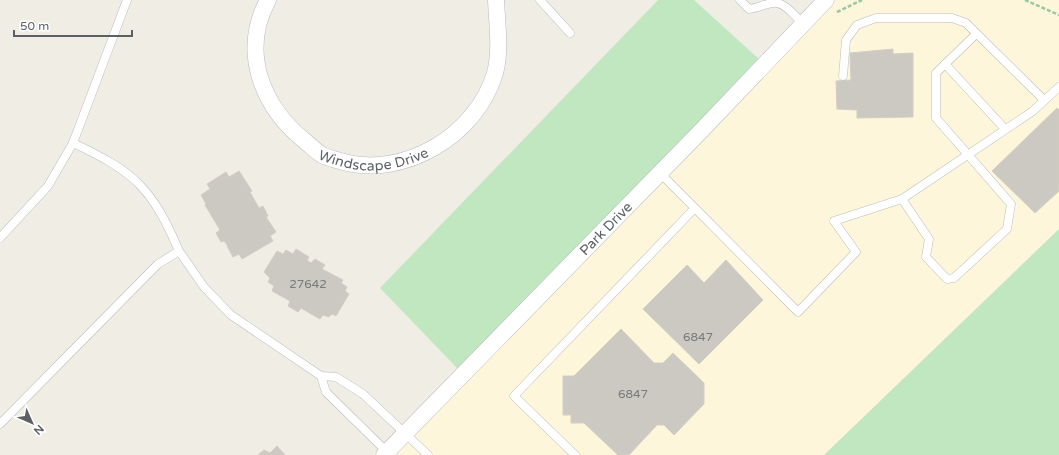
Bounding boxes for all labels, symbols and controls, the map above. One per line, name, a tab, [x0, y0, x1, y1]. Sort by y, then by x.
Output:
scale bar	[14, 12, 132, 38]
text: 50 m	[20, 19, 49, 33]
street label: Windscape Drive	[318, 139, 430, 157]
text: Windscape Drive	[316, 144, 431, 174]
street label: Park Drive	[576, 198, 636, 259]
house number: 27642	[289, 277, 327, 291]
house number: 6847	[683, 330, 713, 344]
house number: 6847	[618, 387, 648, 401]
north arrow	[12, 403, 52, 443]
text: N	[31, 422, 46, 437]

